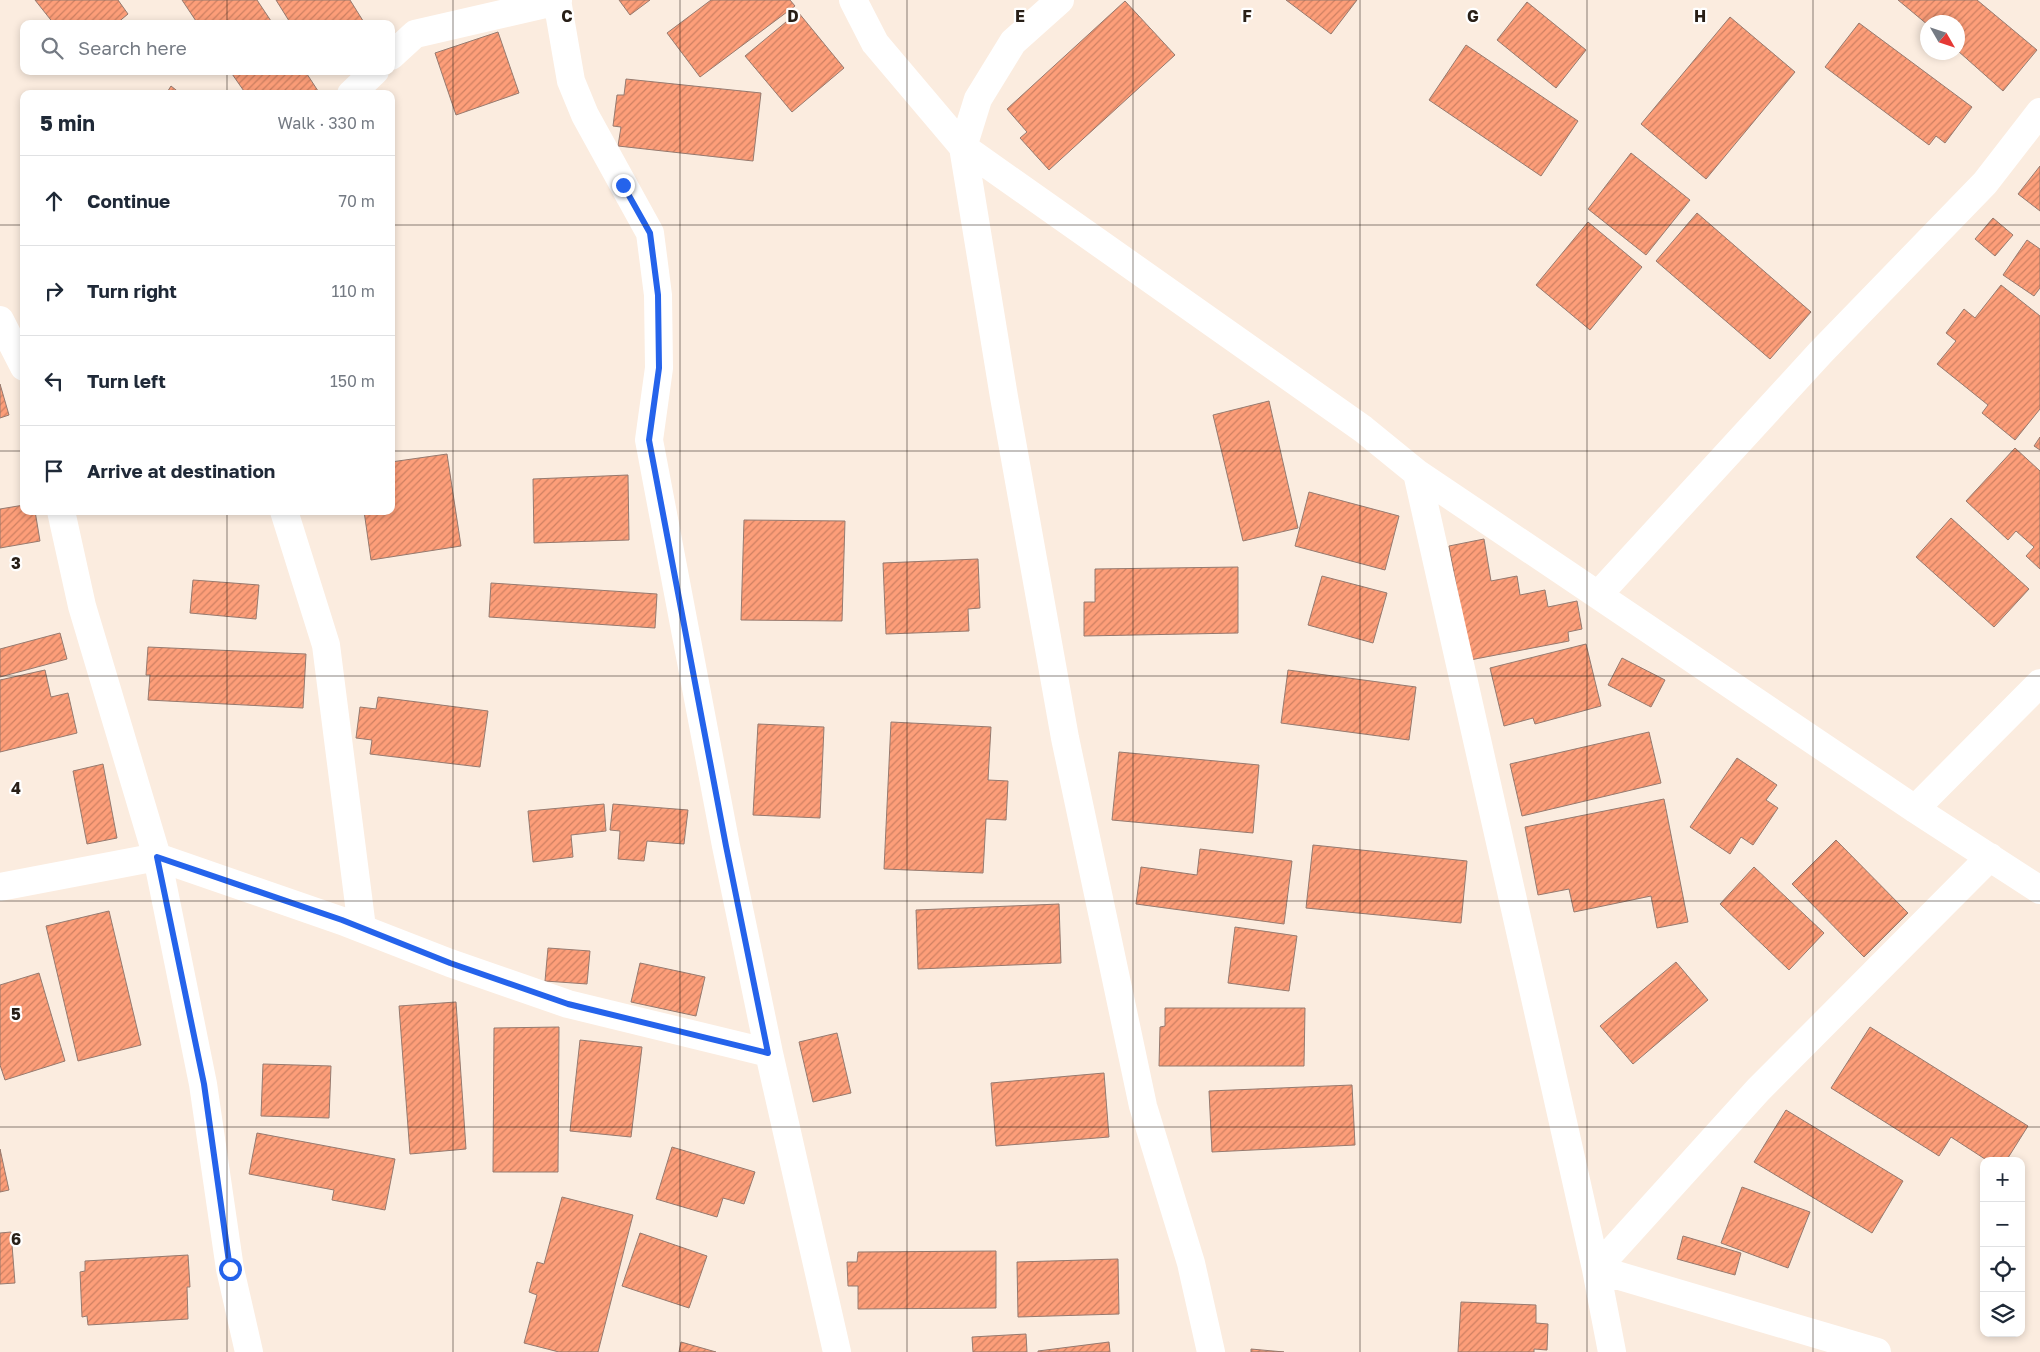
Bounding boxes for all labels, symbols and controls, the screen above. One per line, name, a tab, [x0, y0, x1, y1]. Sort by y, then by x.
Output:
text: C	[561, 6, 573, 26]
text: D	[787, 6, 799, 26]
text: E	[1015, 6, 1025, 26]
text: F	[1242, 6, 1252, 26]
text: G	[1467, 6, 1479, 26]
text: H	[1694, 6, 1706, 26]
north arrow	[1920, 15, 1965, 60]
search box	[20, 20, 395, 75]
icon: search	[38, 34, 66, 62]
text: Search here	[78, 36, 187, 59]
text: 5 min	[40, 110, 95, 136]
text: Walk · 330 m	[277, 113, 375, 133]
route end	[612, 174, 635, 197]
icon: ahead	[40, 187, 68, 215]
text: Continue	[87, 189, 170, 212]
text: 70 m	[338, 191, 375, 211]
icon: right	[40, 277, 68, 305]
text: Turn right	[87, 279, 177, 302]
text: 110 m	[331, 281, 375, 301]
icon: left	[40, 367, 68, 395]
text: Turn left	[87, 369, 166, 392]
text: 150 m	[330, 371, 375, 391]
icon: arrive	[40, 457, 68, 485]
text: Arrive at destination	[87, 459, 275, 482]
text: 3	[11, 553, 21, 573]
text: 4	[11, 778, 21, 798]
text: 5	[11, 1004, 21, 1024]
map controls	[1980, 1157, 2025, 1337]
button: +	[1980, 1157, 2025, 1202]
button: −	[1980, 1202, 2025, 1247]
text: 6	[11, 1229, 21, 1249]
button: locate	[1980, 1247, 2025, 1292]
route start	[219, 1258, 242, 1281]
button: layers	[1980, 1292, 2025, 1337]

